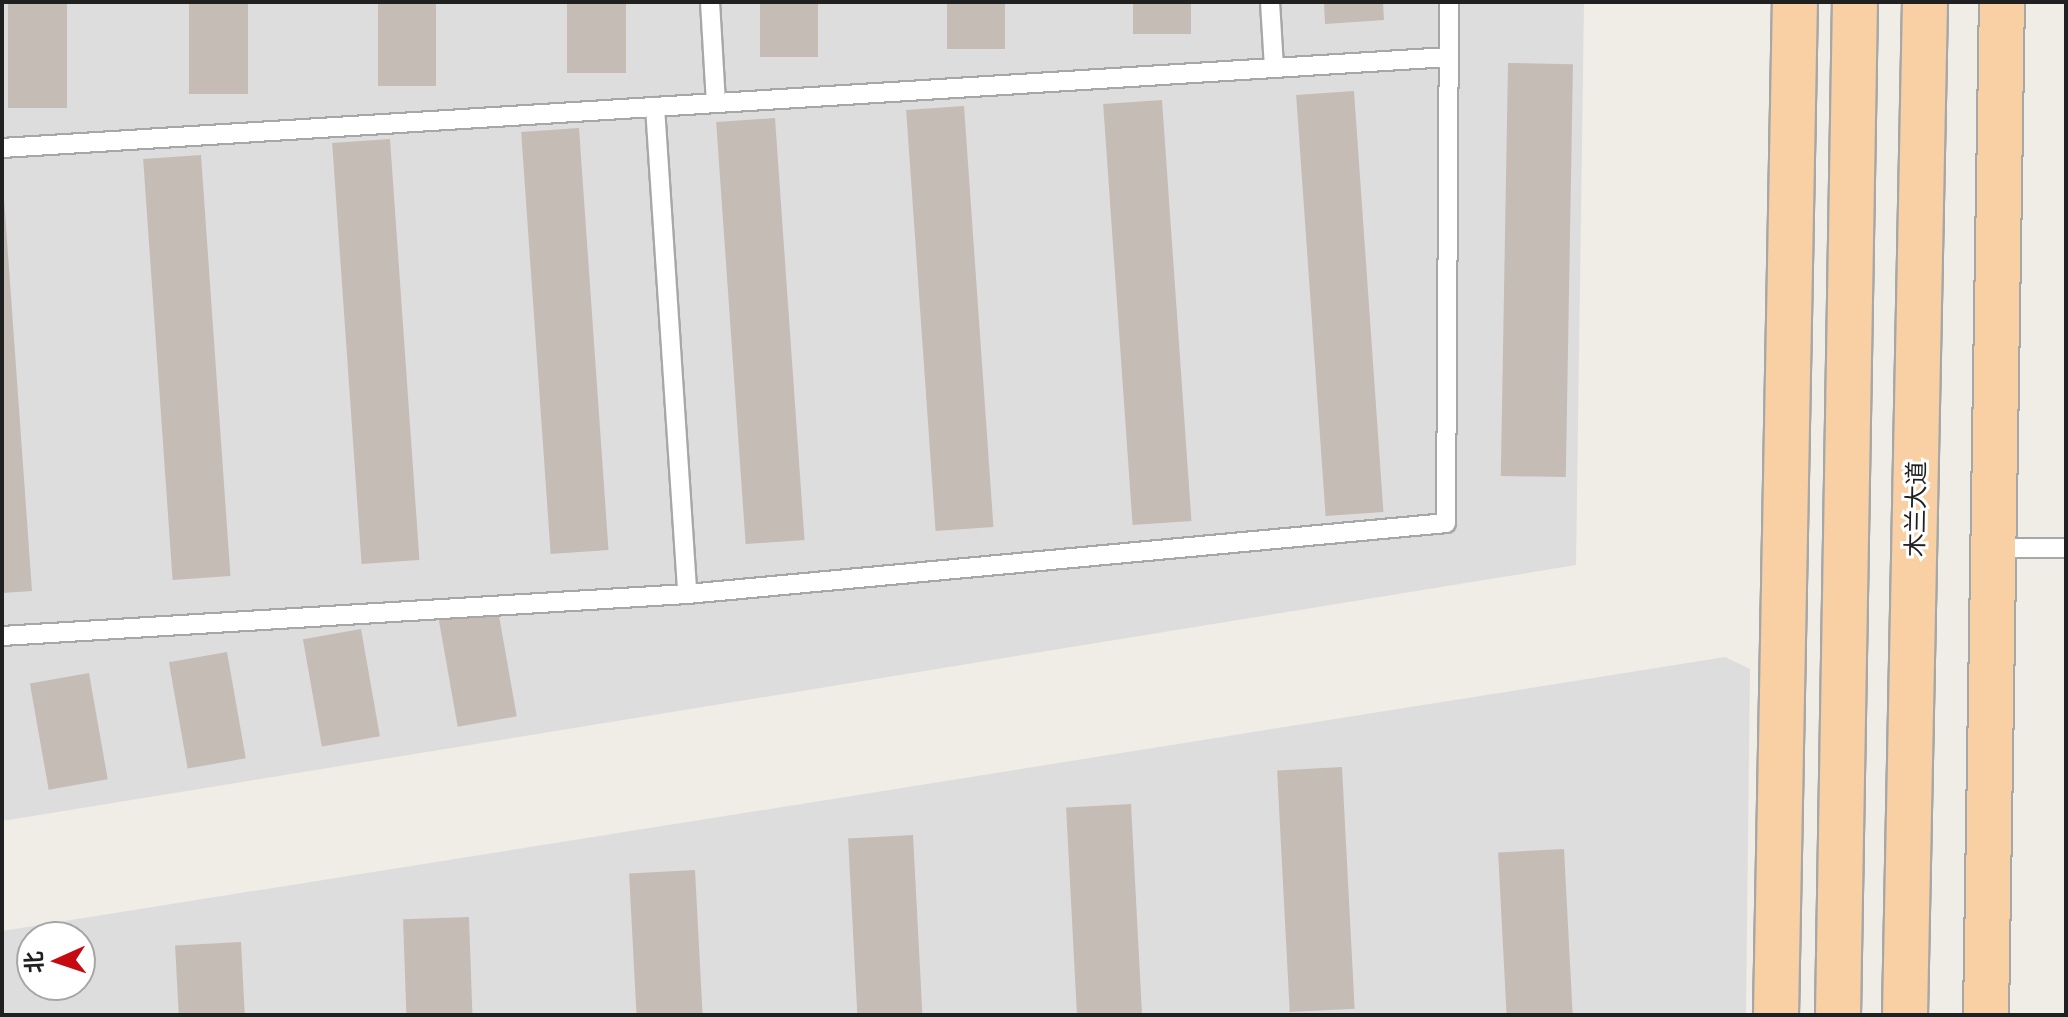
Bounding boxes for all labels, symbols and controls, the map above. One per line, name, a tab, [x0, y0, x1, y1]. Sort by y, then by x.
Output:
street label: 木兰大道	[1900, 461, 1930, 557]
north arrow	[16, 921, 96, 1001]
text: 北	[18, 950, 50, 974]

